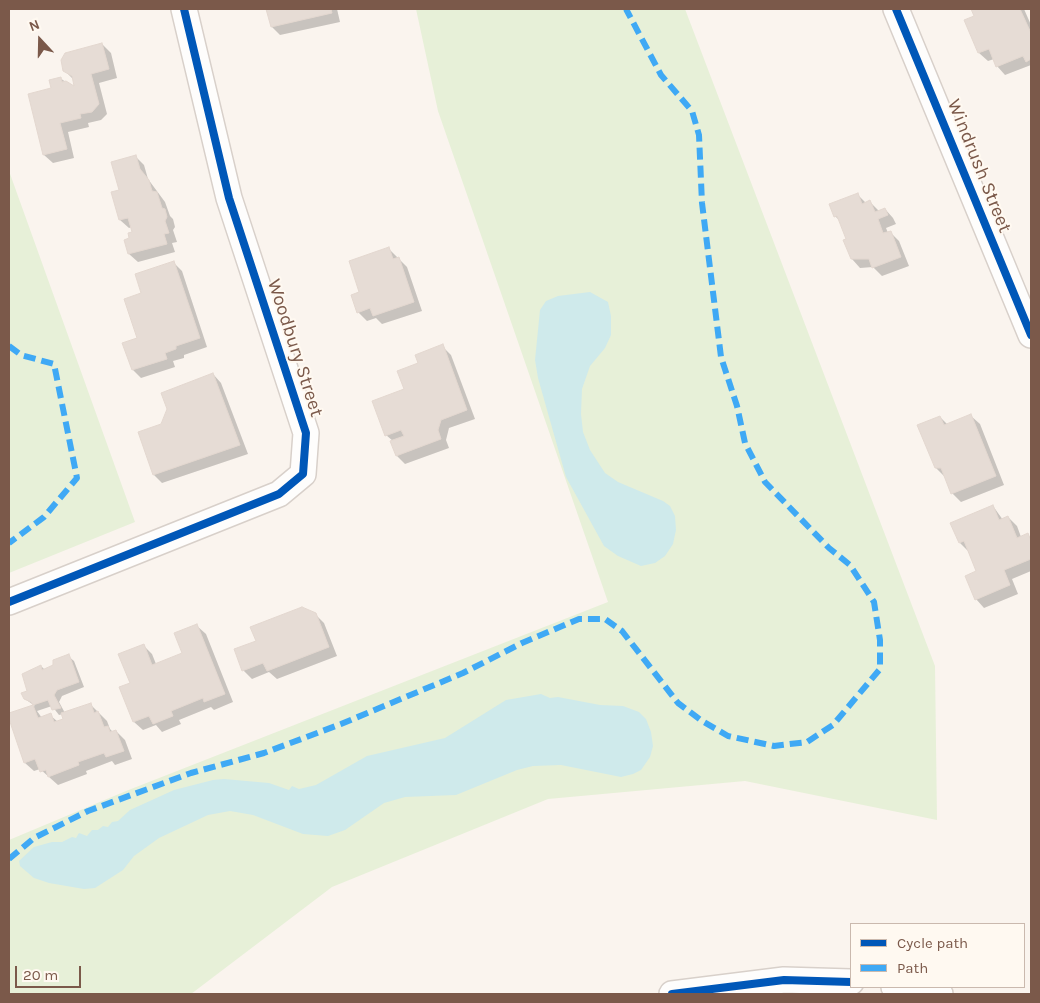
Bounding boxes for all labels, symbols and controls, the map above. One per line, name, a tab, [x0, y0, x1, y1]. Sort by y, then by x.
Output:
north arrow	[15, 15, 65, 65]
text: N	[27, 16, 42, 35]
street label: Windrush Street	[942, 96, 1016, 236]
street label: Woodbury Street	[262, 276, 328, 420]
legend	[850, 923, 1025, 988]
text: Cycle path	[897, 934, 968, 952]
scale bar	[18, 956, 84, 988]
text: Path	[897, 959, 928, 977]
text: 20 m	[23, 966, 58, 984]

